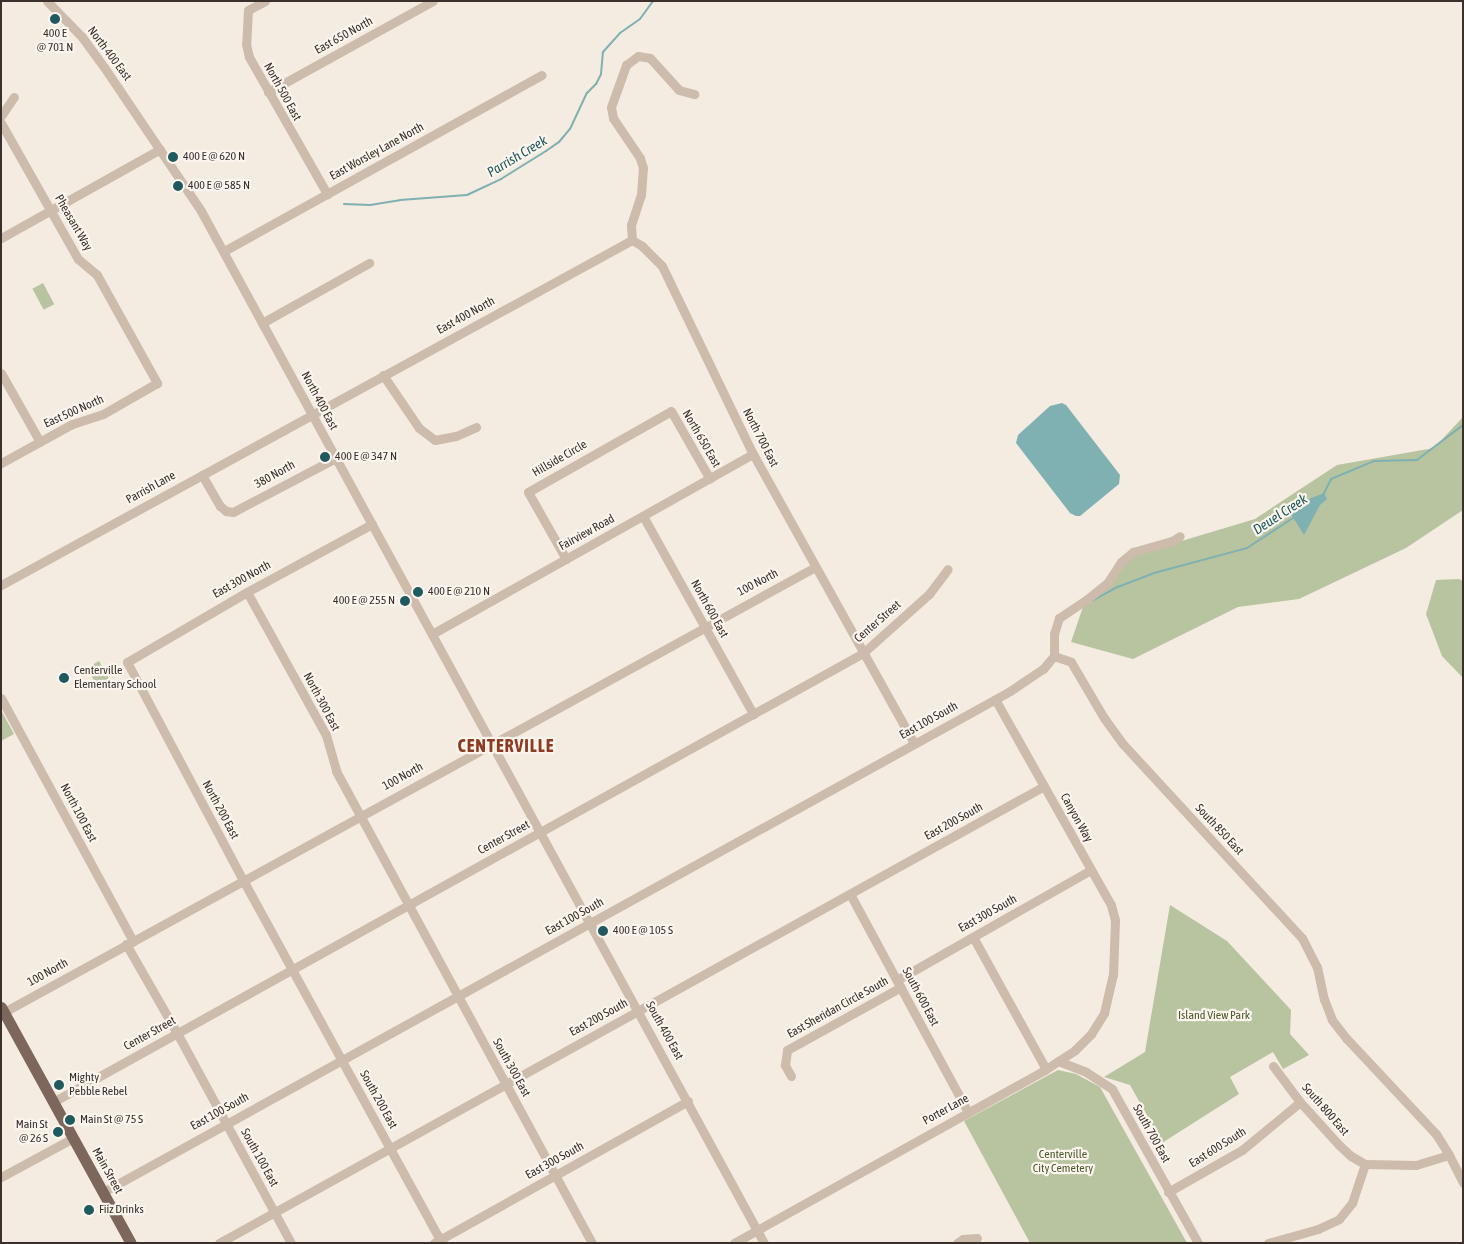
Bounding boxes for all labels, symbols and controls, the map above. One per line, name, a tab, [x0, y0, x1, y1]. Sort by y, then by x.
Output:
marker: 400 E @ 701 N	[49, 13, 61, 25]
street label: East 650 North	[313, 14, 375, 58]
street label: North 400 East	[84, 24, 134, 84]
place label: 400 E @ 701 N	[37, 27, 73, 55]
street label: North 500 East	[260, 61, 304, 123]
street label: East Worsley Lane North	[327, 120, 427, 184]
water label: Parrish Creek	[484, 132, 550, 180]
place label: 400 E @ 620 N	[183, 150, 245, 164]
marker: 400 E @ 620 N	[167, 151, 179, 163]
place label: 400 E @ 585 N	[188, 179, 250, 193]
marker: 400 E @ 585 N	[172, 180, 184, 192]
street label: Pheasant Way	[51, 192, 95, 254]
street label: East 400 North	[435, 294, 497, 338]
street label: North 400 East	[298, 369, 340, 433]
street label: East 500 North	[42, 392, 106, 432]
street label: North 700 East	[739, 406, 781, 470]
street label: North 650 East	[679, 408, 723, 470]
street label: Hillside Circle	[530, 438, 590, 480]
place label: 400 E @ 347 N	[335, 450, 397, 464]
marker: 400 E @ 347 N	[319, 451, 331, 463]
street label: 380 North	[252, 458, 298, 492]
street label: Parrish Lane	[124, 469, 178, 507]
water label: Deuel Creek	[1250, 490, 1310, 538]
street label: Fairview Road	[557, 512, 617, 554]
street label: East 300 North	[211, 558, 273, 602]
street label: 100 North	[735, 566, 781, 600]
street label: North 600 East	[687, 578, 731, 640]
place label: 400 E @ 210 N	[428, 585, 490, 599]
marker: 400 E @ 210 N	[412, 586, 424, 598]
place label: 400 E @ 255 N	[333, 594, 395, 608]
marker: 400 E @ 255 N	[399, 595, 411, 607]
street label: Center Street	[852, 598, 904, 646]
place label: Centerville Elementary School	[74, 664, 156, 692]
street label: North 300 East	[300, 670, 342, 734]
marker: Centerville Elementary School	[58, 672, 70, 684]
street label: East 100 South	[897, 699, 961, 743]
district label: CENTERVILLE	[456, 735, 556, 757]
street label: 100 North	[380, 760, 426, 794]
street label: North 200 East	[199, 778, 241, 842]
street label: North 100 East	[57, 781, 99, 845]
street label: Canyon Way	[1057, 791, 1095, 845]
street label: East 200 South	[922, 800, 986, 844]
street label: South 850 East	[1192, 802, 1246, 858]
street label: Center Street	[476, 818, 532, 858]
street label: East 300 South	[956, 892, 1020, 936]
street label: East 100 South	[543, 895, 607, 939]
place label: 400 E @ 105 S	[613, 924, 673, 938]
marker: 400 E @ 105 S	[597, 925, 609, 937]
street label: 100 North	[25, 956, 71, 990]
street label: South 600 East	[899, 965, 941, 1029]
street label: East Sheridan Circle South	[785, 974, 891, 1042]
street label: East 200 South	[567, 996, 631, 1040]
street label: South 400 East	[642, 999, 686, 1063]
park label: Island View Park	[1178, 1009, 1250, 1023]
street label: Center Street	[122, 1014, 178, 1054]
street label: South 300 East	[489, 1036, 533, 1100]
street label: South 200 East	[356, 1068, 400, 1132]
place label: Mighty Pebble Rebel	[69, 1071, 127, 1099]
marker: Mighty Pebble Rebel	[53, 1079, 65, 1091]
street label: South 800 East	[1298, 1081, 1352, 1139]
street label: East 100 South	[188, 1090, 252, 1134]
street label: Porter Lane	[921, 1092, 971, 1128]
street label: South 700 East	[1129, 1102, 1173, 1166]
place label: Main St @ 75 S	[80, 1113, 143, 1127]
marker: Main St @ 75 S	[64, 1114, 76, 1126]
place label: Main St @ 26 S	[16, 1118, 48, 1146]
street label: East 600 South	[1187, 1125, 1249, 1171]
marker: Main St @ 26 S	[52, 1126, 64, 1138]
street label: South 100 East	[237, 1126, 281, 1190]
street label: East 300 South	[523, 1139, 587, 1183]
street label: Main Street	[89, 1146, 125, 1196]
park label: Centerville City Cemetery	[1033, 1148, 1093, 1176]
place label: Fiiz Drinks	[99, 1203, 144, 1217]
marker: Fiiz Drinks	[83, 1204, 95, 1216]

